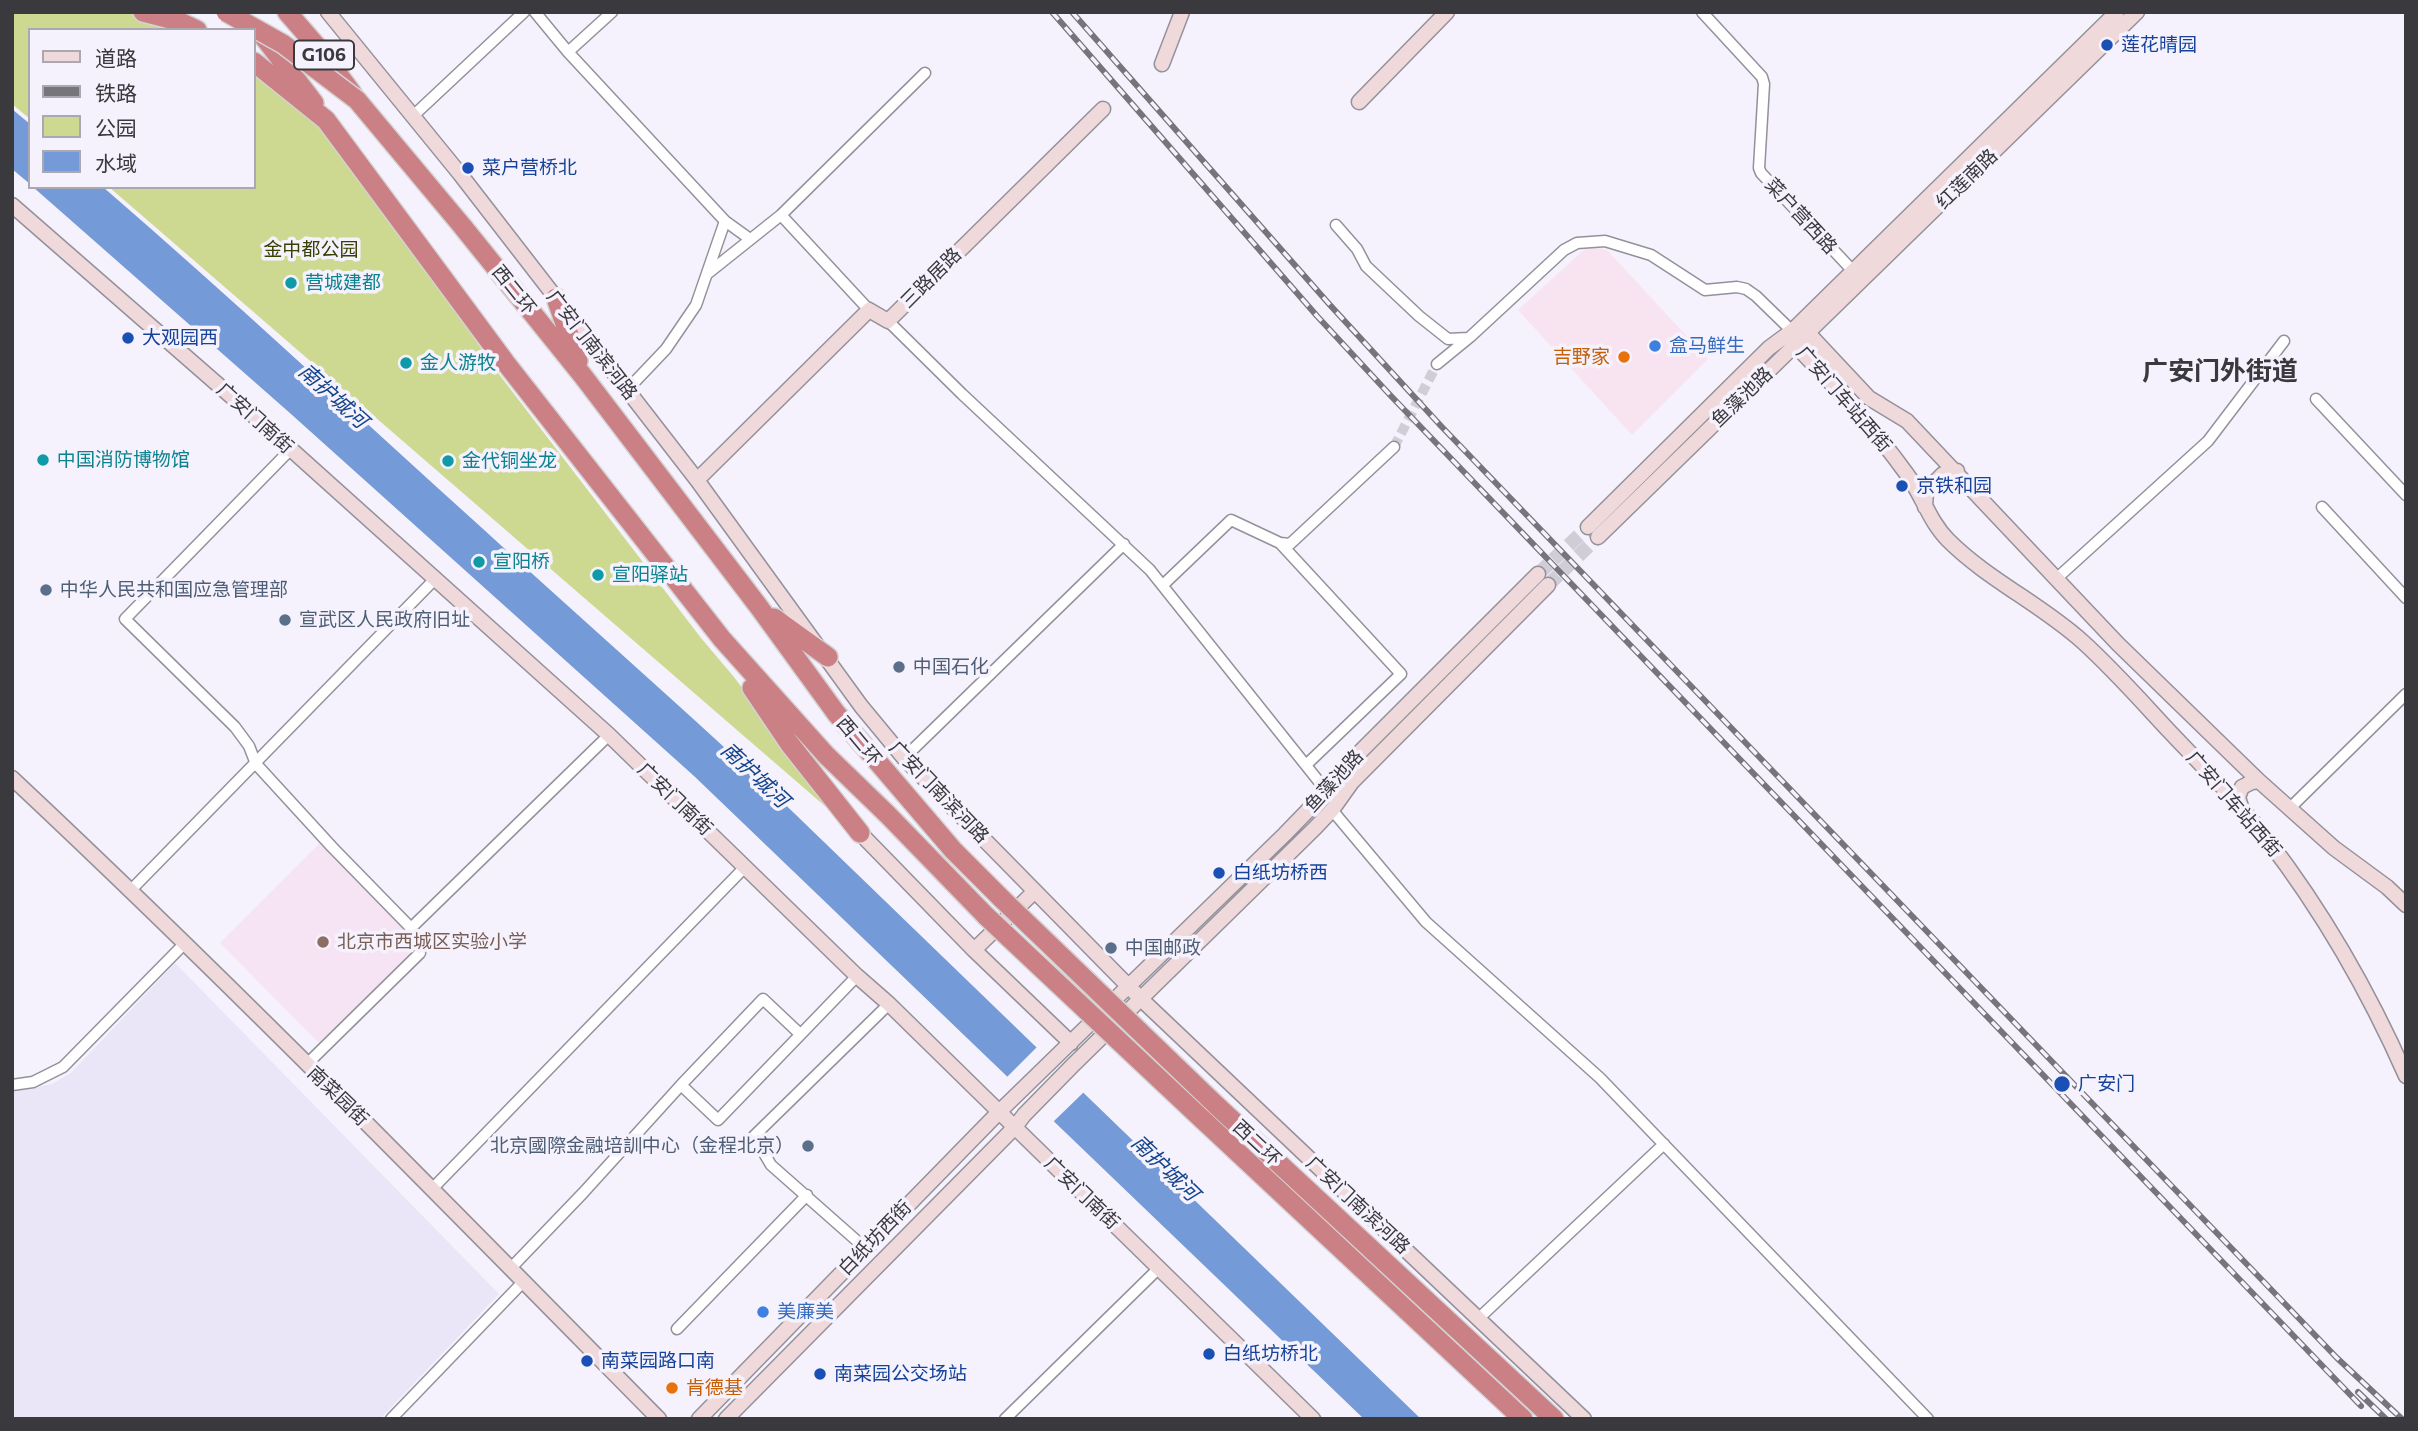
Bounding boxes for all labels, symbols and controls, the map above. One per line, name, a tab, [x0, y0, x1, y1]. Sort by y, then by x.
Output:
legend	[28, 28, 256, 189]
place label: 莲花晴园	[2121, 34, 2197, 56]
marker: 莲花晴园	[2099, 37, 2115, 53]
road number: G106	[294, 40, 354, 70]
text: 道路	[95, 45, 137, 70]
text: 铁路	[95, 80, 137, 105]
text: 公园	[95, 115, 137, 140]
street label: 红莲南路	[1932, 144, 2002, 214]
text: 水域	[95, 150, 137, 175]
place label: 菜户营桥北	[482, 157, 577, 179]
marker: 菜户营桥北	[460, 160, 476, 176]
street label: 菜户营西路	[1760, 173, 1842, 259]
park label: 金中都公园	[264, 239, 358, 261]
street label: 三路居路	[896, 243, 966, 313]
street label: 西二环	[487, 261, 541, 319]
place label: 营城建都	[305, 272, 381, 294]
marker: 营城建都	[283, 275, 299, 291]
street label: 广安门南滨河路	[542, 286, 642, 404]
place label: 大观园西	[142, 327, 218, 349]
marker: 大观园西	[120, 330, 136, 346]
place label: 盒马鲜生	[1669, 335, 1745, 357]
marker: 盒马鲜生	[1647, 338, 1663, 354]
street label: 广安门车站西街	[1792, 341, 1896, 457]
place label: 吉野家	[1553, 346, 1610, 368]
marker: 吉野家	[1616, 349, 1632, 365]
place label: 金人游牧	[420, 352, 496, 374]
marker: 金人游牧	[398, 355, 414, 371]
district label: 广安门外街道	[2142, 355, 2298, 387]
water label: 南护城河	[293, 359, 373, 433]
street label: 鱼藻池路	[1707, 362, 1777, 432]
street label: 广安门南街	[212, 378, 298, 458]
place label: 中国消防博物馆	[57, 449, 190, 471]
place label: 金代铜坐龙	[462, 450, 557, 472]
marker: 中国消防博物馆	[35, 452, 51, 468]
marker: 金代铜坐龙	[440, 453, 456, 469]
place label: 京铁和园	[1916, 475, 1992, 497]
marker: 京铁和园	[1894, 478, 1910, 494]
place label: 宣阳桥	[493, 551, 550, 573]
marker: 宣阳桥	[471, 554, 487, 570]
place label: 宣阳驿站	[612, 564, 688, 586]
marker: 宣阳驿站	[590, 567, 606, 583]
place label: 中华人民共和国应急管理部	[60, 579, 288, 601]
marker: 中华人民共和国应急管理部	[38, 582, 54, 598]
place label: 宣武区人民政府旧址	[299, 609, 470, 631]
marker: 宣武区人民政府旧址	[277, 612, 293, 628]
place label: 中国石化	[913, 656, 989, 678]
marker: 中国石化	[891, 659, 907, 675]
street label: 西二环	[832, 712, 886, 770]
street label: 广安门南滨河路	[885, 736, 993, 848]
water label: 南护城河	[716, 737, 794, 813]
street label: 鱼藻池路	[1300, 745, 1368, 817]
street label: 广安门车站西街	[2182, 746, 2286, 862]
street label: 广安门南街	[633, 758, 717, 840]
place label: 白纸坊桥西	[1233, 862, 1328, 884]
marker: 白纸坊桥西	[1211, 865, 1227, 881]
place label: 北京市西城区实验小学	[337, 931, 527, 953]
marker: 北京市西城区实验小学	[315, 934, 331, 950]
place label: 中国邮政	[1125, 937, 1201, 959]
marker: 中国邮政	[1103, 940, 1119, 956]
street label: 南菜园街	[303, 1061, 373, 1131]
place label: 广安门	[2078, 1073, 2135, 1095]
marker: 广安门	[2052, 1074, 2072, 1094]
street label: 西二环	[1228, 1115, 1286, 1171]
water label: 南护城河	[1126, 1130, 1204, 1206]
place label: 北京國際金融培訓中心（金程北京）	[490, 1135, 794, 1157]
marker: 北京國際金融培訓中心（金程北京）	[800, 1138, 816, 1154]
street label: 广安门南滨河路	[1302, 1151, 1414, 1259]
street label: 广安门南街	[1040, 1152, 1124, 1234]
street label: 白纸坊西街	[834, 1196, 916, 1280]
place label: 美廉美	[777, 1301, 834, 1323]
marker: 美廉美	[755, 1304, 771, 1320]
place label: 白纸坊桥北	[1223, 1343, 1318, 1365]
marker: 白纸坊桥北	[1201, 1346, 1217, 1362]
place label: 南菜园路口南	[601, 1350, 715, 1372]
marker: 南菜园路口南	[579, 1353, 595, 1369]
place label: 南菜园公交场站	[834, 1363, 967, 1385]
marker: 南菜园公交场站	[812, 1366, 828, 1382]
place label: 肯德基	[686, 1377, 743, 1399]
marker: 肯德基	[664, 1380, 680, 1396]

